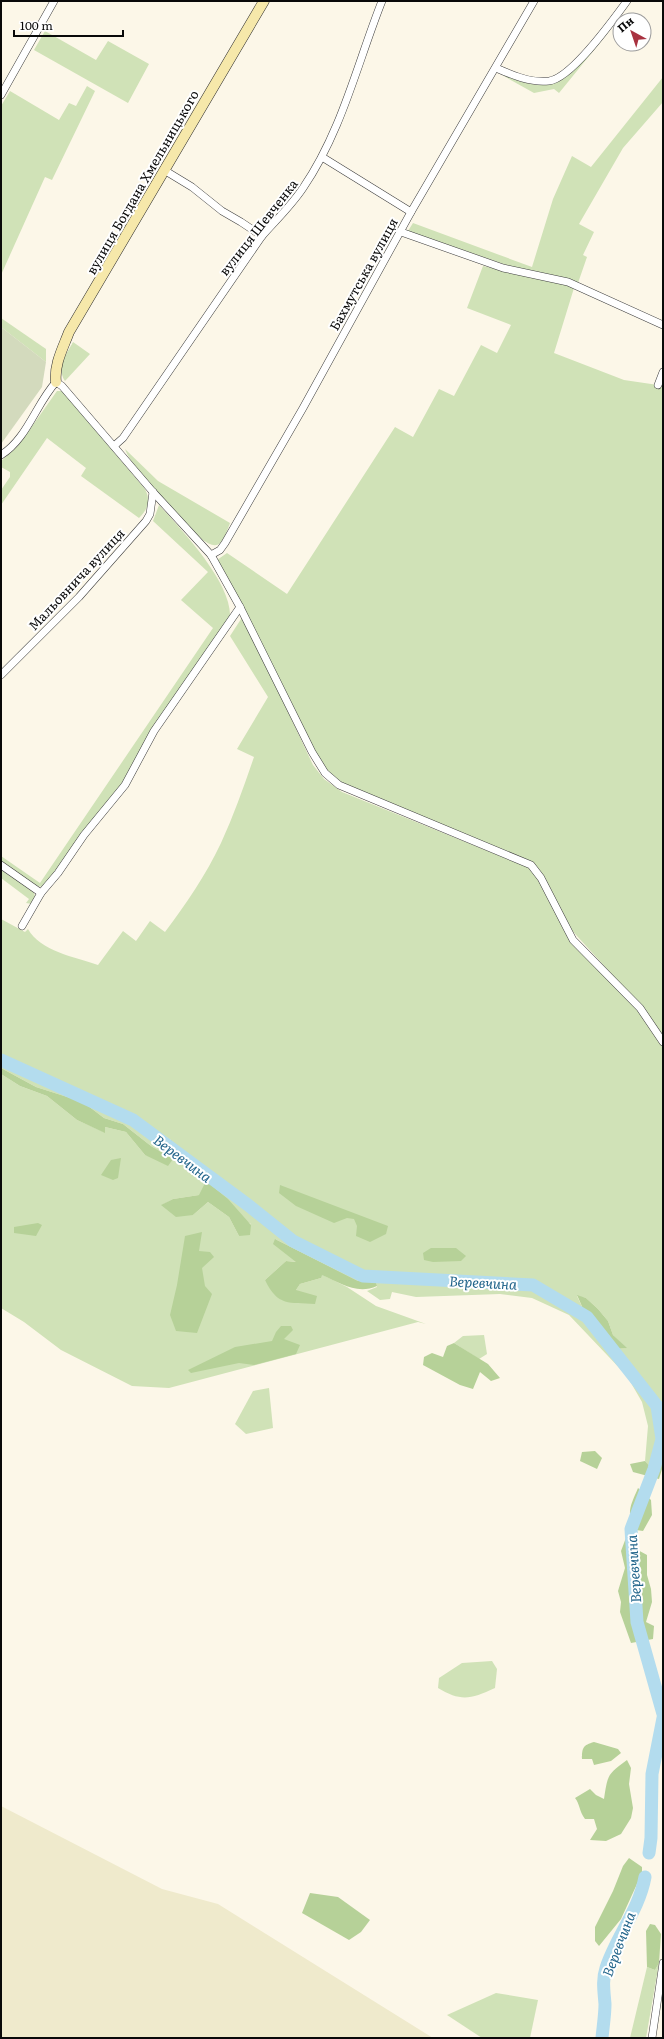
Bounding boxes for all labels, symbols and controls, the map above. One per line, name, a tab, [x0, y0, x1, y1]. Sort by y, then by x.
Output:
scale bar	[14, 12, 123, 38]
north arrow	[612, 12, 652, 52]
text: Пн	[613, 12, 637, 35]
text: 100 m	[20, 16, 53, 34]
street label: вулиця Богдана Хмельницького	[81, 86, 203, 278]
street label: вулиця Шевченка	[214, 175, 302, 279]
street label: Бахмутська вулиця	[324, 214, 402, 334]
street label: Мальовнича вулиця	[24, 524, 129, 634]
water label: Веревчина	[150, 1130, 216, 1186]
water label: Веревчина	[448, 1270, 518, 1294]
water label: Веревчина	[621, 1534, 645, 1604]
water label: Веревчина	[596, 1909, 640, 1979]

